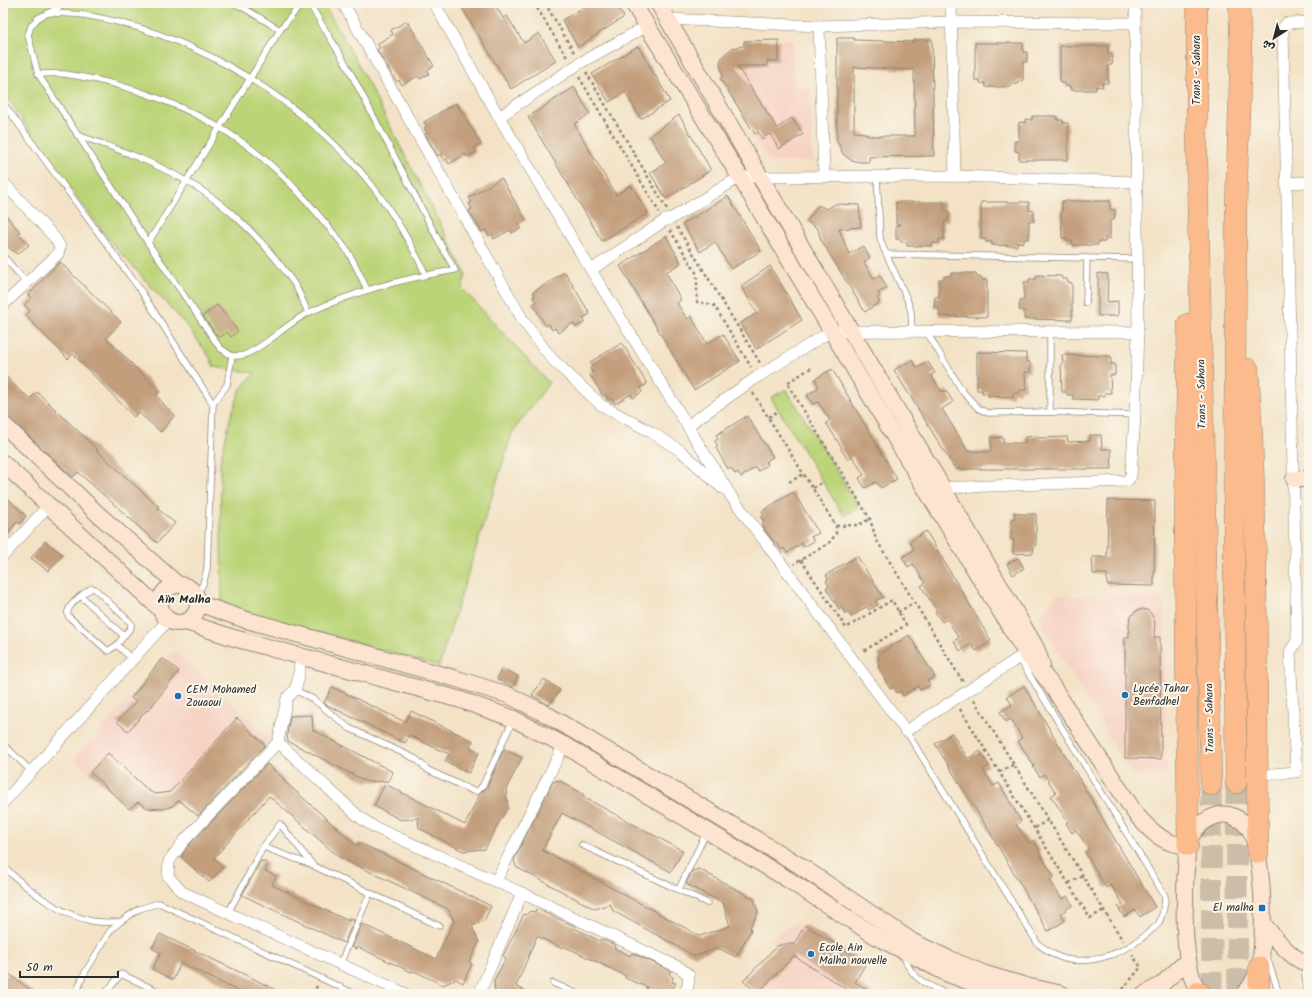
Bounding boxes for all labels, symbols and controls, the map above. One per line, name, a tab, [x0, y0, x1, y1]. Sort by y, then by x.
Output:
north arrow	[1254, 18, 1294, 58]
text: ش	[1259, 34, 1279, 56]
street label: Trans - Sahara	[1188, 35, 1206, 105]
street label: Trans - Sahara	[1192, 359, 1212, 429]
district label: Aïn Malha	[157, 590, 211, 609]
place label: Lycée Tahar Benfadhel	[1133, 680, 1190, 711]
place label: CEM Mohamed Zouaoui	[186, 681, 257, 712]
street label: Trans - Sahara	[1200, 683, 1220, 753]
marker: Lycée Tahar Benfadhel	[1120, 690, 1130, 700]
marker: CEM Mohamed Zouaoui	[173, 691, 183, 701]
place label: El malha	[1213, 899, 1254, 917]
marker: El malha	[1257, 903, 1267, 913]
place label: Ecole Ain Malha nouvelle	[819, 939, 887, 970]
marker: Ecole Ain Malha nouvelle	[806, 949, 816, 959]
scale bar	[20, 953, 118, 979]
text: 50 m	[26, 958, 53, 977]

